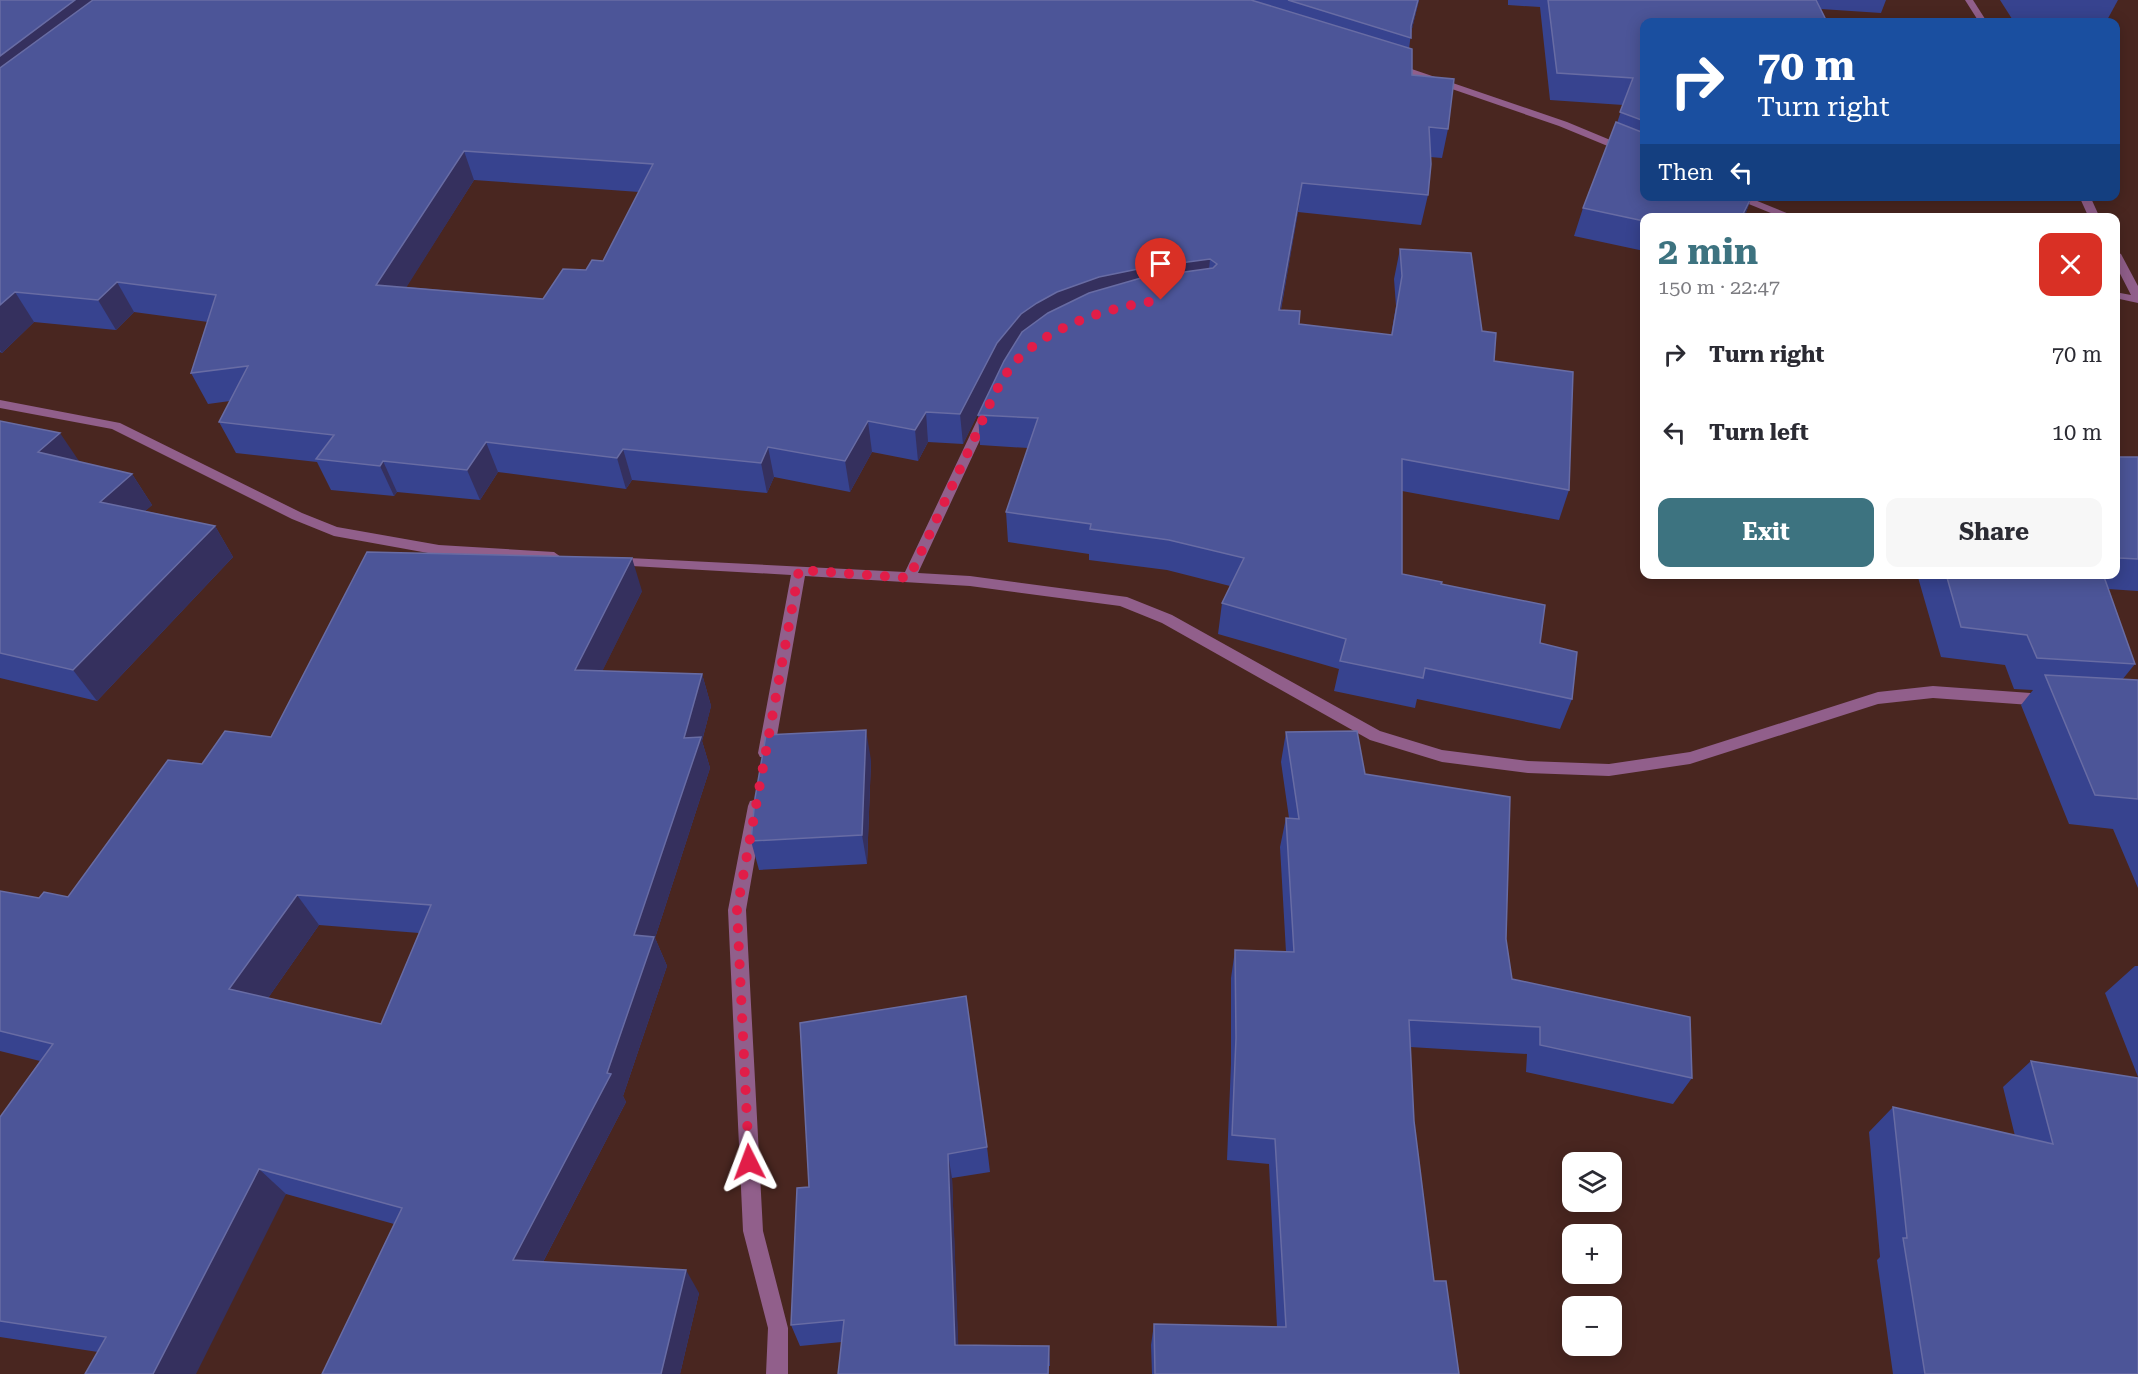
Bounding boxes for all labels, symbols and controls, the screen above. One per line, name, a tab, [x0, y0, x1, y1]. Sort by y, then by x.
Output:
text: 70 m	[1757, 41, 1855, 90]
icon: right	[1658, 42, 1736, 120]
text: Turn right	[1757, 91, 1890, 123]
icon: left	[1725, 156, 1758, 189]
text: Then	[1658, 160, 1713, 185]
text: 2 min	[1658, 231, 1758, 273]
button: close	[2039, 233, 2102, 296]
pin	[1135, 238, 1186, 300]
icon: arrive	[1144, 247, 1177, 280]
text: 150 m · 22:47	[1658, 275, 1780, 299]
icon: right	[1658, 338, 1691, 371]
text: Turn right	[1709, 342, 1824, 367]
text: 70 m	[2052, 342, 2102, 367]
icon: left	[1658, 416, 1691, 449]
text: Turn left	[1709, 420, 1809, 445]
text: 10 m	[2052, 420, 2102, 445]
button: Exit	[1658, 498, 1874, 567]
button: Share	[1886, 498, 2102, 567]
position arrow	[717, 1130, 781, 1194]
map controls	[1562, 1152, 1622, 1356]
button: layers	[1562, 1152, 1622, 1212]
button: +	[1562, 1224, 1622, 1284]
button: −	[1562, 1296, 1622, 1356]

